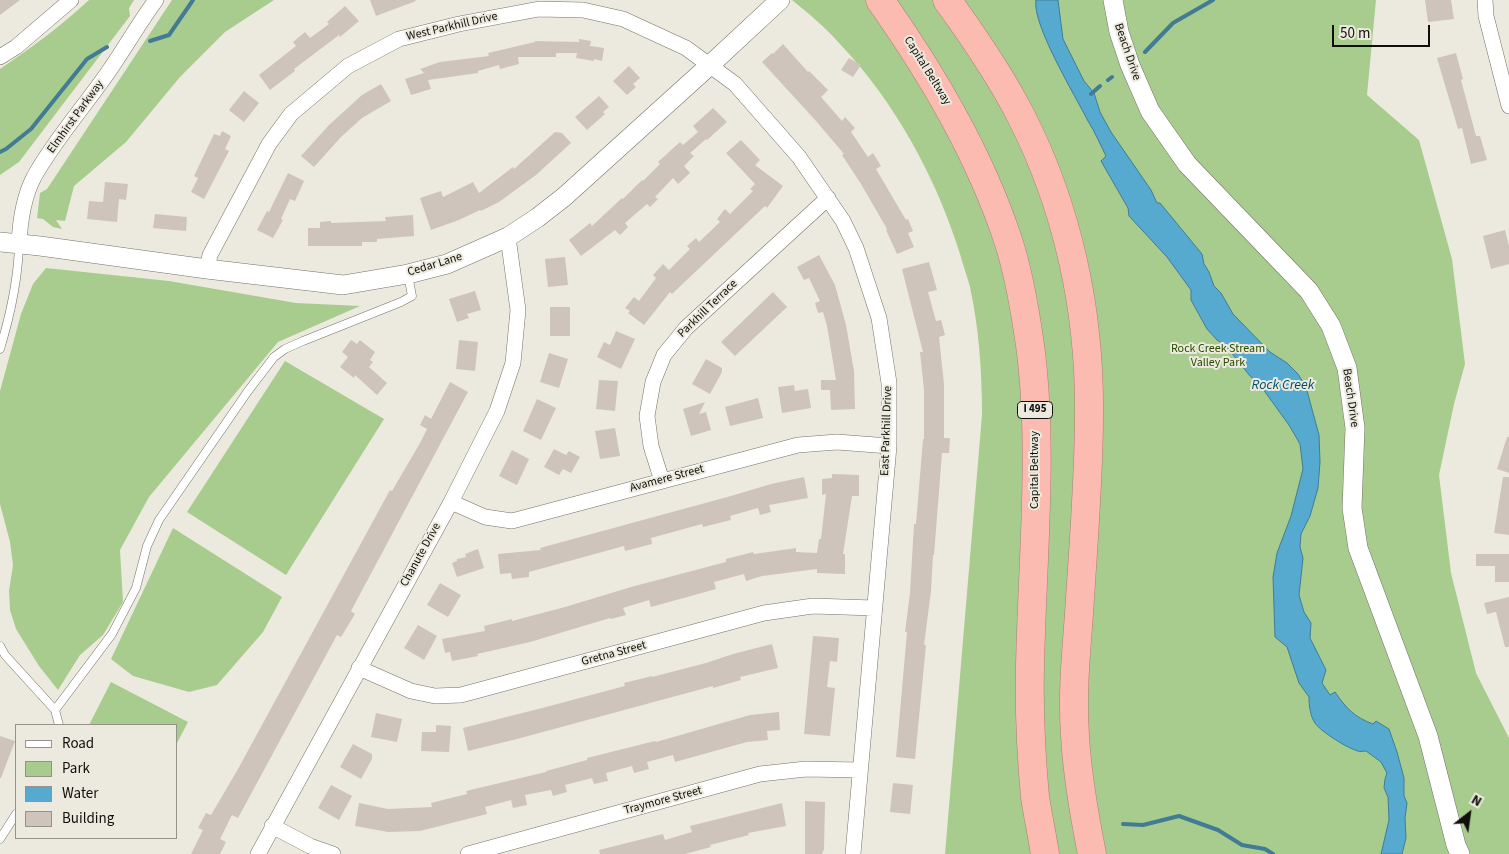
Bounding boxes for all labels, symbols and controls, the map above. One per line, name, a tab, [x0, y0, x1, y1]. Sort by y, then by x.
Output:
street label: West Parkhill Drive	[405, 10, 499, 44]
scale bar	[1334, 15, 1432, 47]
street label: Beach Drive	[1111, 22, 1143, 82]
text: 50 m	[1340, 23, 1370, 44]
street label: Capital Beltway	[900, 34, 954, 108]
street label: Elmhirst Parkway	[45, 78, 107, 156]
street label: Cedar Lane	[406, 250, 464, 280]
street label: Parkhill Terrace	[675, 277, 741, 341]
park label: Rock Creek Stream Valley Park	[1171, 342, 1265, 370]
street label: Beach Drive	[1339, 368, 1361, 428]
water label: Rock Creek	[1252, 378, 1314, 394]
street label: East Parkhill Drive	[878, 386, 896, 476]
road number: I 495	[1018, 402, 1052, 418]
street label: Capital Beltway	[1028, 431, 1042, 509]
street label: Avamere Street	[628, 462, 706, 496]
street label: Chanute Drive	[398, 521, 444, 589]
street label: Gretna Street	[580, 638, 648, 670]
legend	[15, 724, 178, 839]
text: Road	[62, 733, 94, 754]
text: Park	[62, 758, 90, 779]
text: Water	[62, 783, 98, 804]
street label: Traymore Street	[622, 784, 704, 818]
north arrow	[1444, 789, 1494, 839]
text: N	[1467, 790, 1486, 812]
text: Building	[62, 808, 114, 829]

